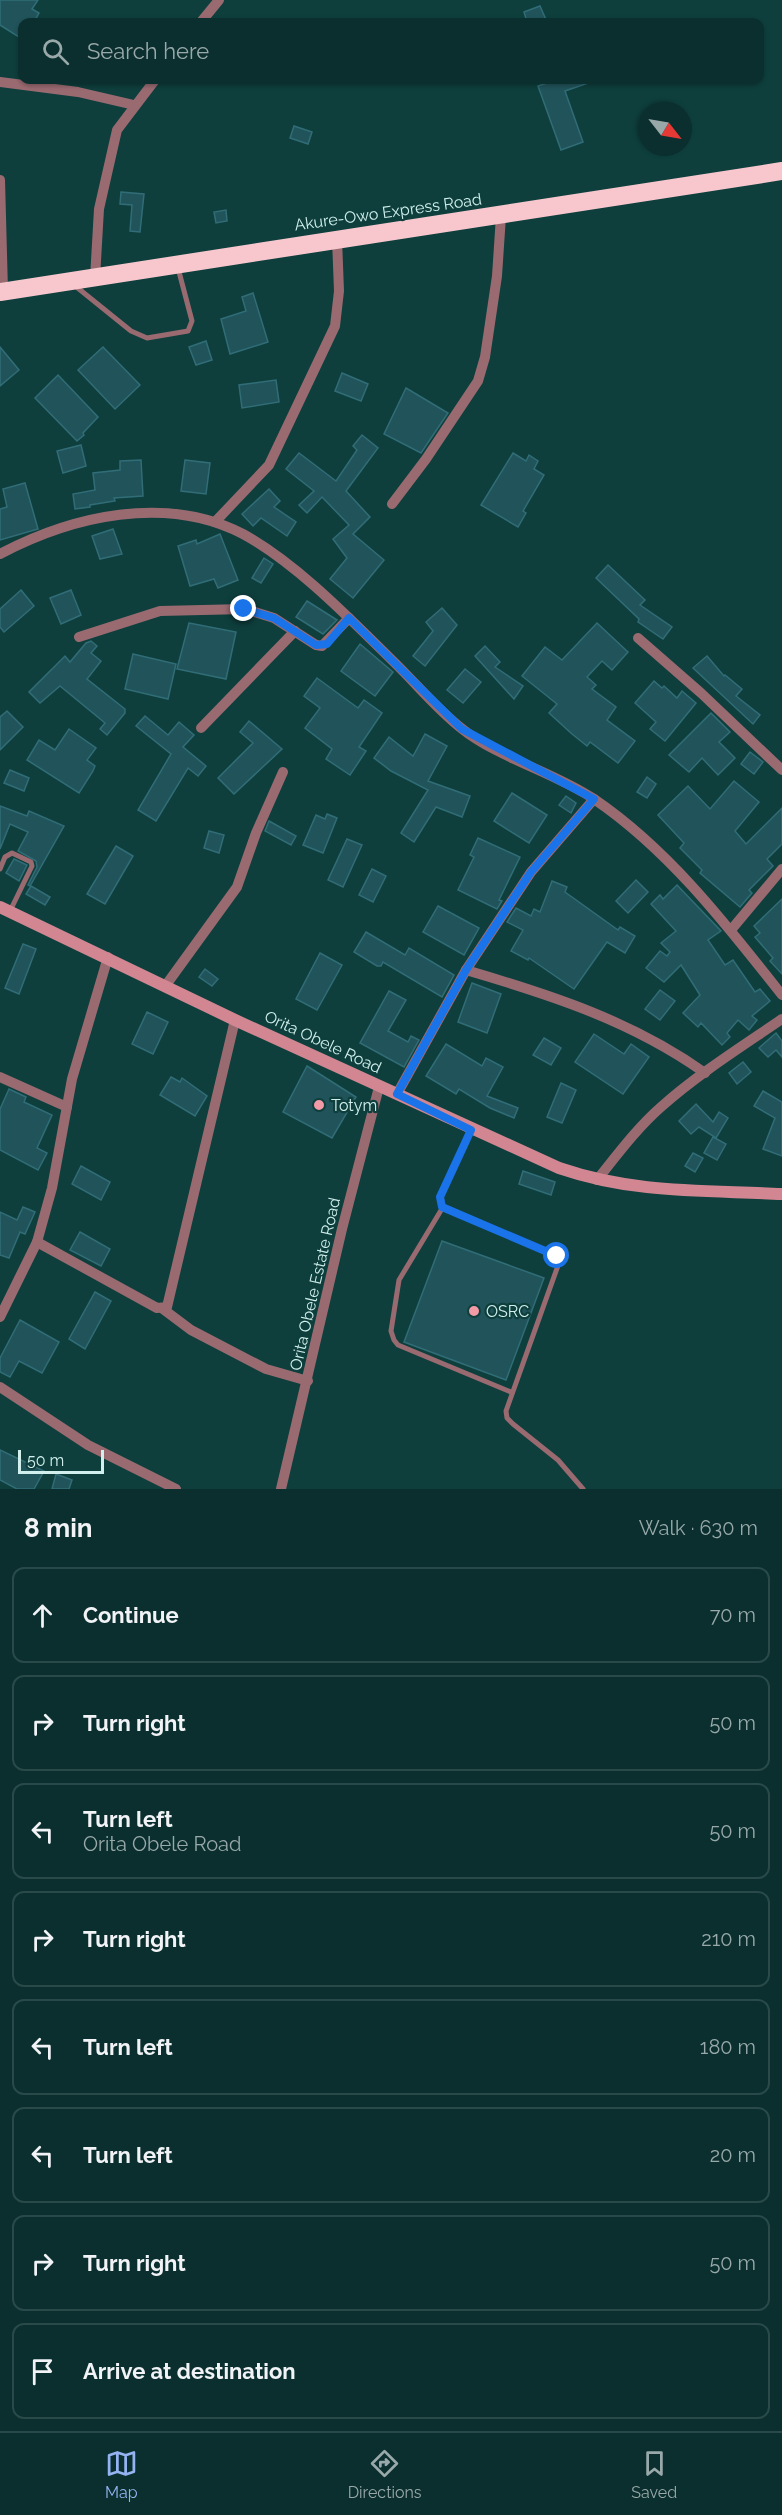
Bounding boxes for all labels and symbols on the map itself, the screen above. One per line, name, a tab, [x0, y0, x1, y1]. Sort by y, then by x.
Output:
north arrow	[638, 102, 692, 156]
street label: Akure-Owo Express Road	[293, 189, 483, 235]
route end	[230, 595, 256, 621]
street label: Orita Obele Road	[262, 1007, 384, 1077]
place label: Totym	[331, 1096, 377, 1115]
marker: Totym	[312, 1098, 326, 1112]
street label: Orita Obele Estate Road	[286, 1196, 344, 1372]
route start	[543, 1242, 569, 1268]
place label: OSRC	[486, 1302, 529, 1321]
marker: OSRC	[467, 1304, 481, 1318]
scale bar	[18, 1447, 104, 1474]

